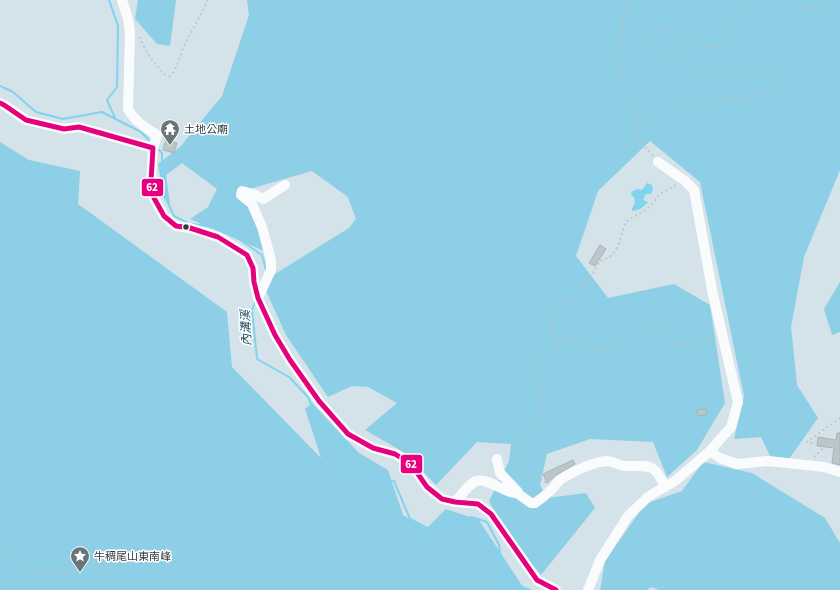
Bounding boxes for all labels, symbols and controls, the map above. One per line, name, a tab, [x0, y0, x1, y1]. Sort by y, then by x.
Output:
temple icon: 土地公廟	[159, 118, 181, 146]
place label: 土地公廟	[184, 122, 228, 137]
line badge: 62	[141, 178, 164, 197]
text: 62	[146, 180, 158, 195]
unlabelled marker	[181, 222, 191, 232]
water label: 內溝溪	[237, 308, 256, 346]
line badge: 62	[400, 454, 423, 474]
text: 62	[405, 457, 417, 472]
place icon: 牛稠尾山東南峰	[69, 545, 91, 573]
place label: 牛稠尾山東南峰	[94, 549, 171, 564]

